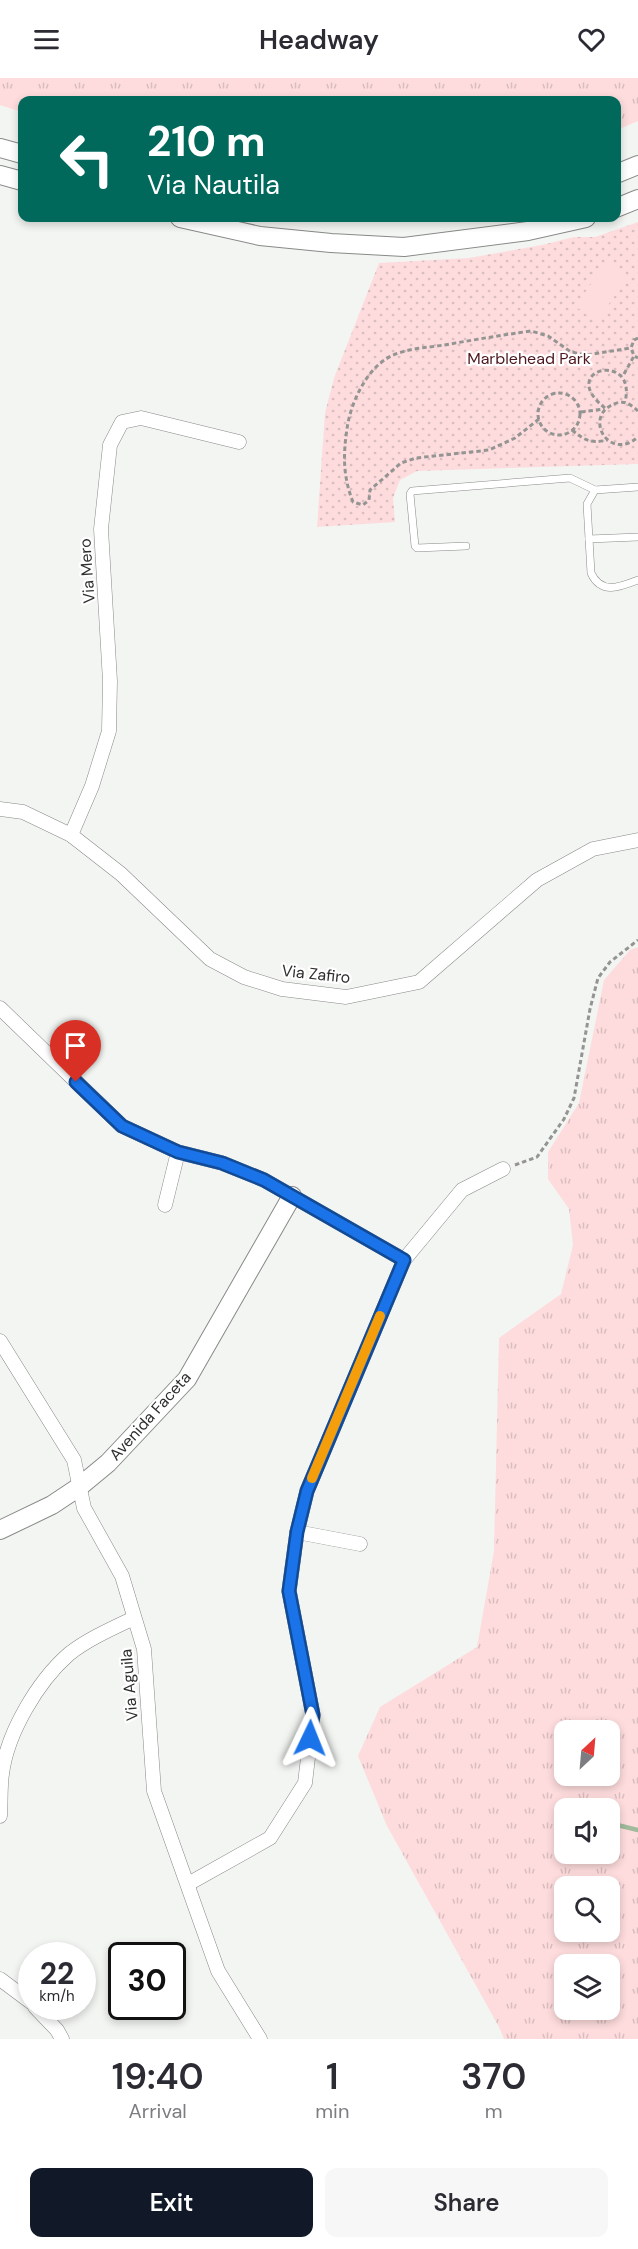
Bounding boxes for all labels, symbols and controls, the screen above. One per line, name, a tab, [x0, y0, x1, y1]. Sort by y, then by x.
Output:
text: Headway	[259, 22, 379, 57]
icon: menu	[30, 23, 63, 56]
icon: heart	[575, 23, 608, 56]
text: 210 m	[147, 114, 265, 169]
icon: left	[48, 120, 126, 198]
text: Via Nautila	[147, 167, 280, 202]
park label: Marblehead Park	[467, 348, 591, 369]
street label: Via Mero	[74, 538, 100, 604]
street label: Via Zafiro	[281, 960, 351, 988]
pin	[50, 1020, 101, 1082]
icon: arrive	[59, 1029, 92, 1062]
street label: Avenida Faceta	[105, 1367, 195, 1465]
street label: Via Aguila	[115, 1648, 143, 1722]
position arrow	[278, 1706, 342, 1770]
north arrow	[554, 1720, 620, 1786]
map controls	[554, 1720, 620, 2020]
button: sound	[554, 1798, 620, 1864]
button: search	[554, 1876, 620, 1942]
speed limit sign: 30	[108, 1942, 186, 2020]
text: 22	[40, 1954, 74, 1993]
button: layers	[554, 1954, 620, 2020]
text: km/h	[39, 1986, 75, 2006]
text: 19:40	[112, 2053, 204, 2100]
text: 1	[326, 2053, 339, 2100]
text: 370	[461, 2053, 526, 2100]
text: Arrival	[129, 2098, 187, 2124]
text: min	[315, 2098, 349, 2124]
text: m	[485, 2098, 503, 2124]
button: Exit	[30, 2168, 313, 2237]
button: Share	[325, 2168, 608, 2237]

